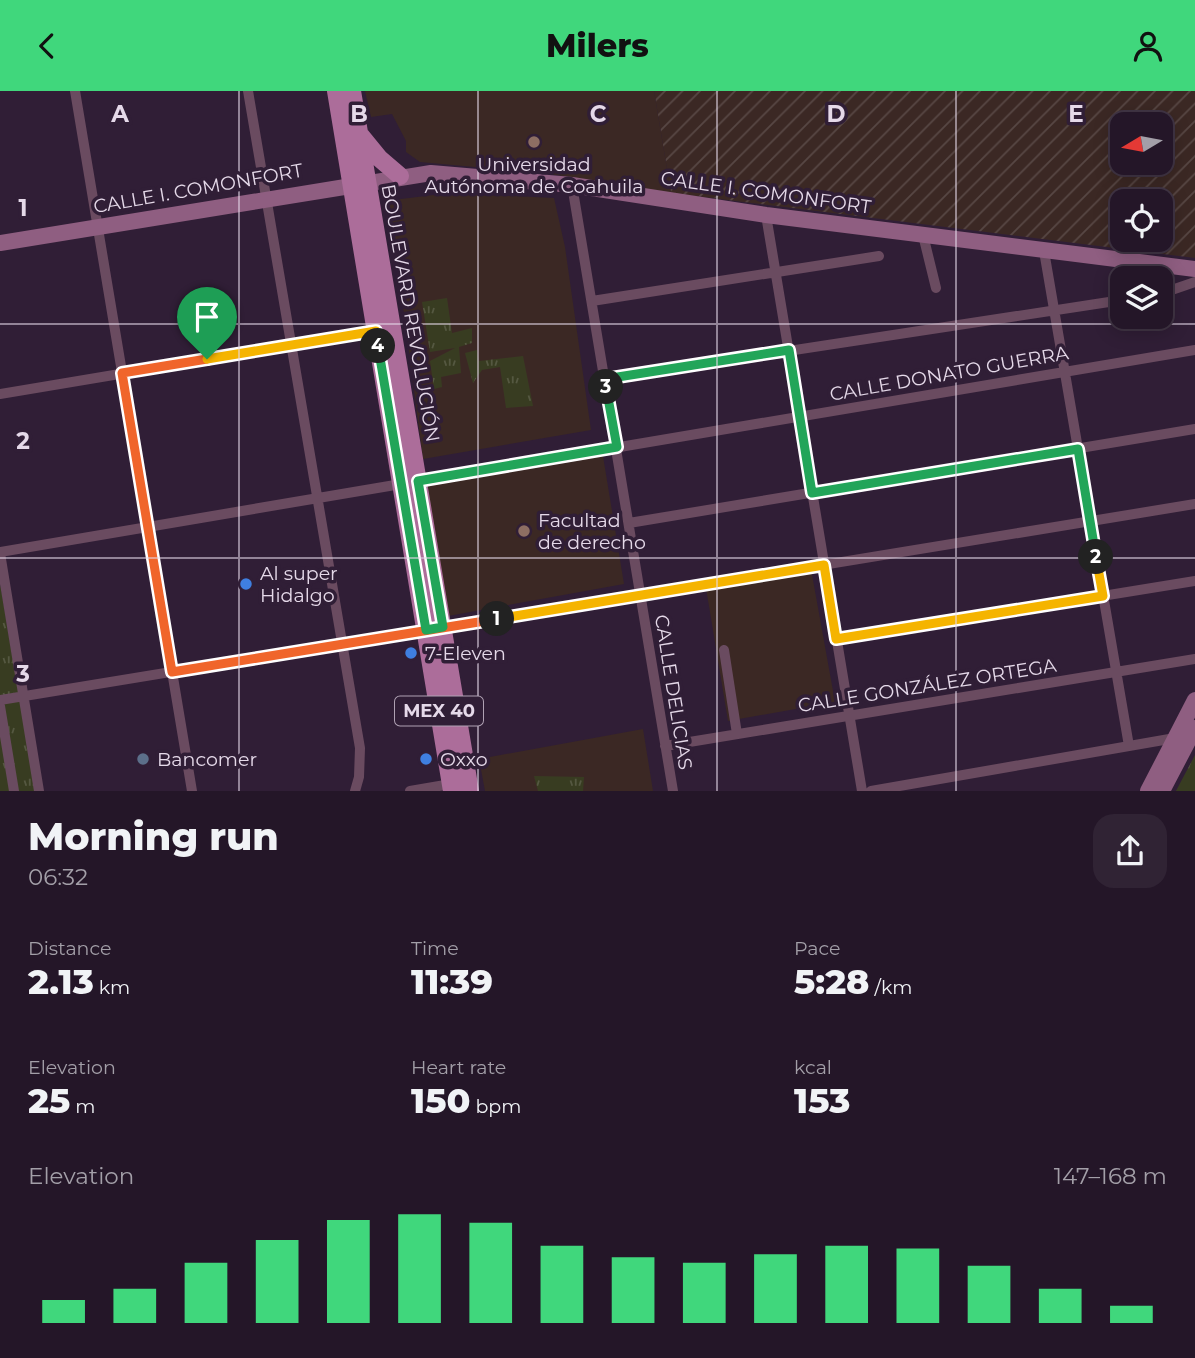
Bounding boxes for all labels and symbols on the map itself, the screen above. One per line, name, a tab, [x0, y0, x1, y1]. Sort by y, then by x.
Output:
text: A	[110, 100, 129, 128]
text: B	[350, 100, 368, 128]
text: C	[590, 100, 607, 128]
text: D	[827, 100, 846, 128]
text: E	[1068, 100, 1084, 128]
north arrow	[1110, 112, 1172, 175]
marker: Universidad Autónoma de Coahuila	[526, 134, 542, 150]
place label: Universidad Autónoma de Coahuila	[424, 153, 644, 198]
street label: CALLE I. COMONFORT	[92, 159, 305, 218]
street label: CALLE I. COMONFORT	[659, 166, 873, 219]
street label: BOULEVARD REVOLUCIÓN	[376, 182, 445, 444]
text: 1	[18, 194, 28, 222]
pin	[177, 287, 237, 359]
pin: 4	[360, 329, 396, 363]
street label: CALLE DONATO GUERRA	[828, 341, 1071, 406]
pin: 3	[588, 369, 624, 405]
text: 2	[16, 427, 30, 455]
place label: Facultad de derecho	[538, 509, 646, 554]
marker: Facultad de derecho	[516, 523, 532, 539]
pin: 2	[1078, 539, 1114, 575]
place label: Al super Hidalgo	[260, 562, 338, 607]
marker: Al super Hidalgo	[238, 576, 254, 592]
pin: 1	[480, 601, 514, 637]
street label: CALLE DELICIAS	[650, 613, 697, 771]
place label: 7-Eleven	[425, 642, 506, 665]
marker: 7-Eleven	[403, 645, 419, 661]
street label: CALLE GONZÁLEZ ORTEGA	[796, 654, 1058, 717]
text: 3	[15, 660, 30, 688]
road number: MEX 40	[395, 697, 483, 725]
place label: Bancomer	[157, 748, 257, 771]
place label: Oxxo	[440, 748, 488, 771]
marker: Bancomer	[135, 751, 151, 767]
marker: Oxxo	[418, 751, 434, 767]

